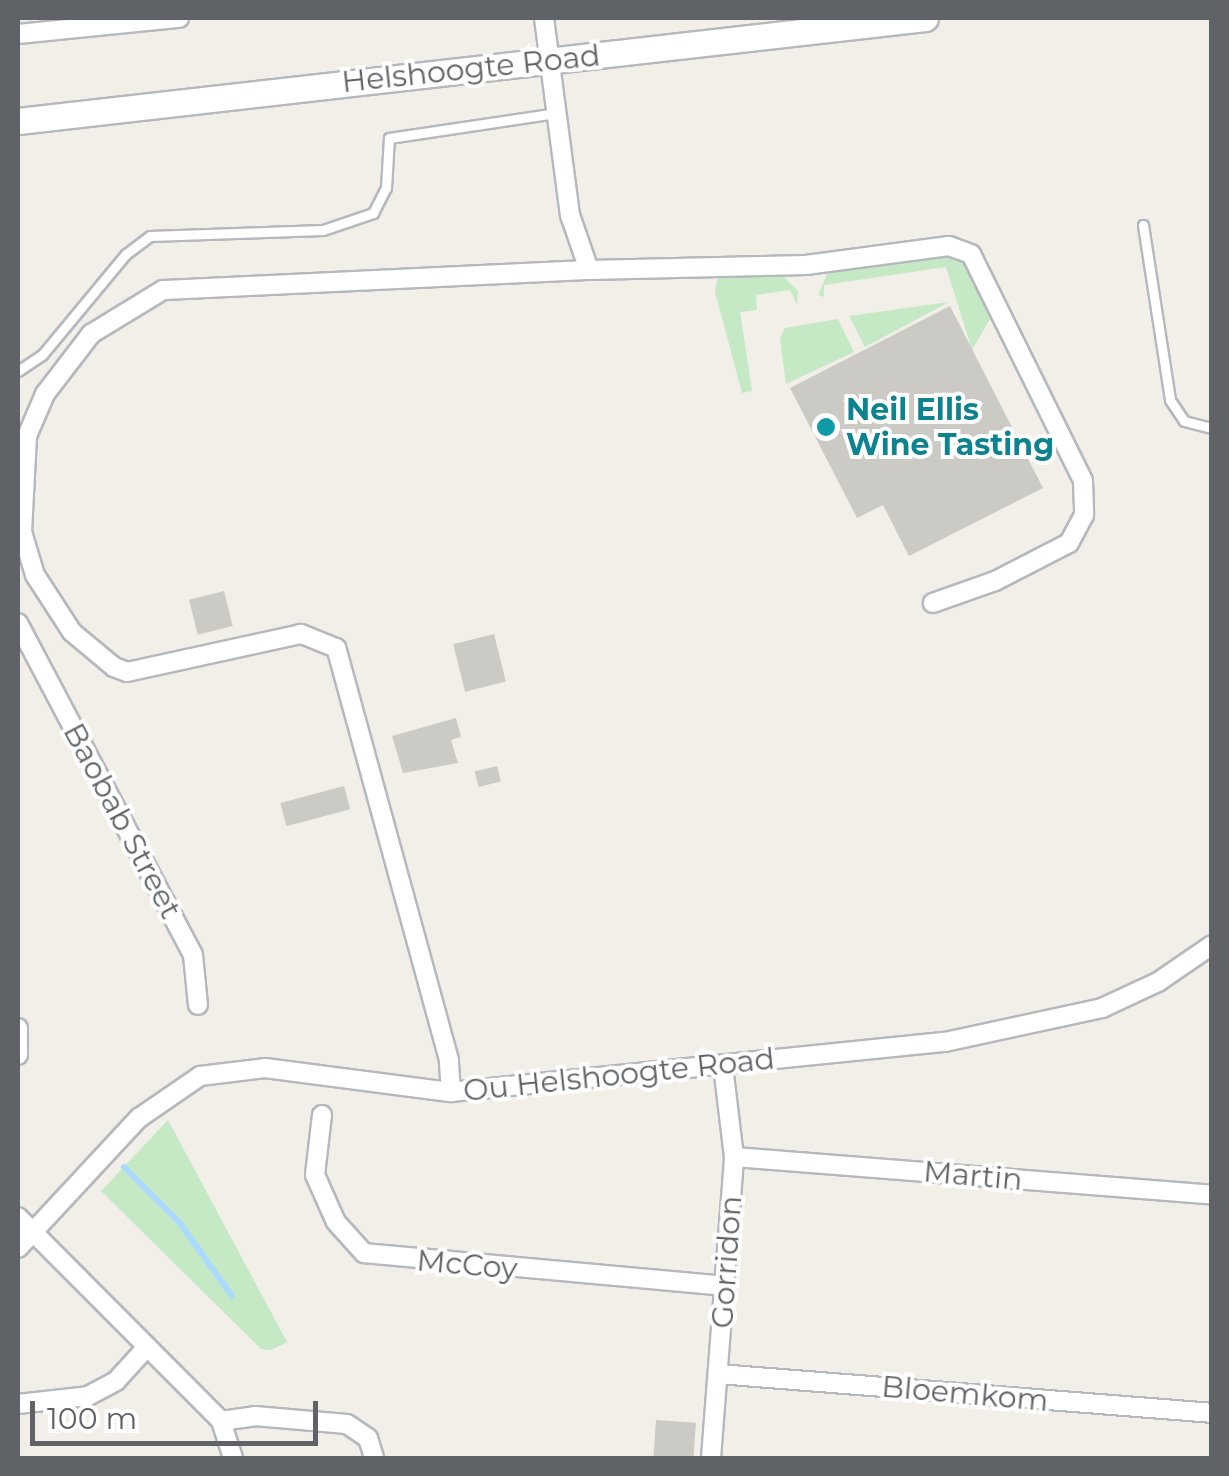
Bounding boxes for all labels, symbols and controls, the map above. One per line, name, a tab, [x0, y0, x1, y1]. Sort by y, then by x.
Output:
street label: Helshoogte Road	[340, 38, 602, 100]
place label: Neil Ellis Wine Tasting	[846, 392, 1054, 462]
marker: Neil Ellis Wine Tasting	[815, 416, 837, 438]
street label: Baobab Street	[55, 717, 189, 925]
street label: Ou Helshoogte Road	[462, 1041, 776, 1109]
street label: Martin	[922, 1154, 1024, 1198]
street label: Gorridon	[704, 1194, 750, 1330]
street label: McCoy	[415, 1243, 519, 1287]
street label: Bloemkom	[880, 1369, 1050, 1419]
scale bar	[35, 1381, 322, 1443]
text: 100 m	[47, 1400, 137, 1437]

